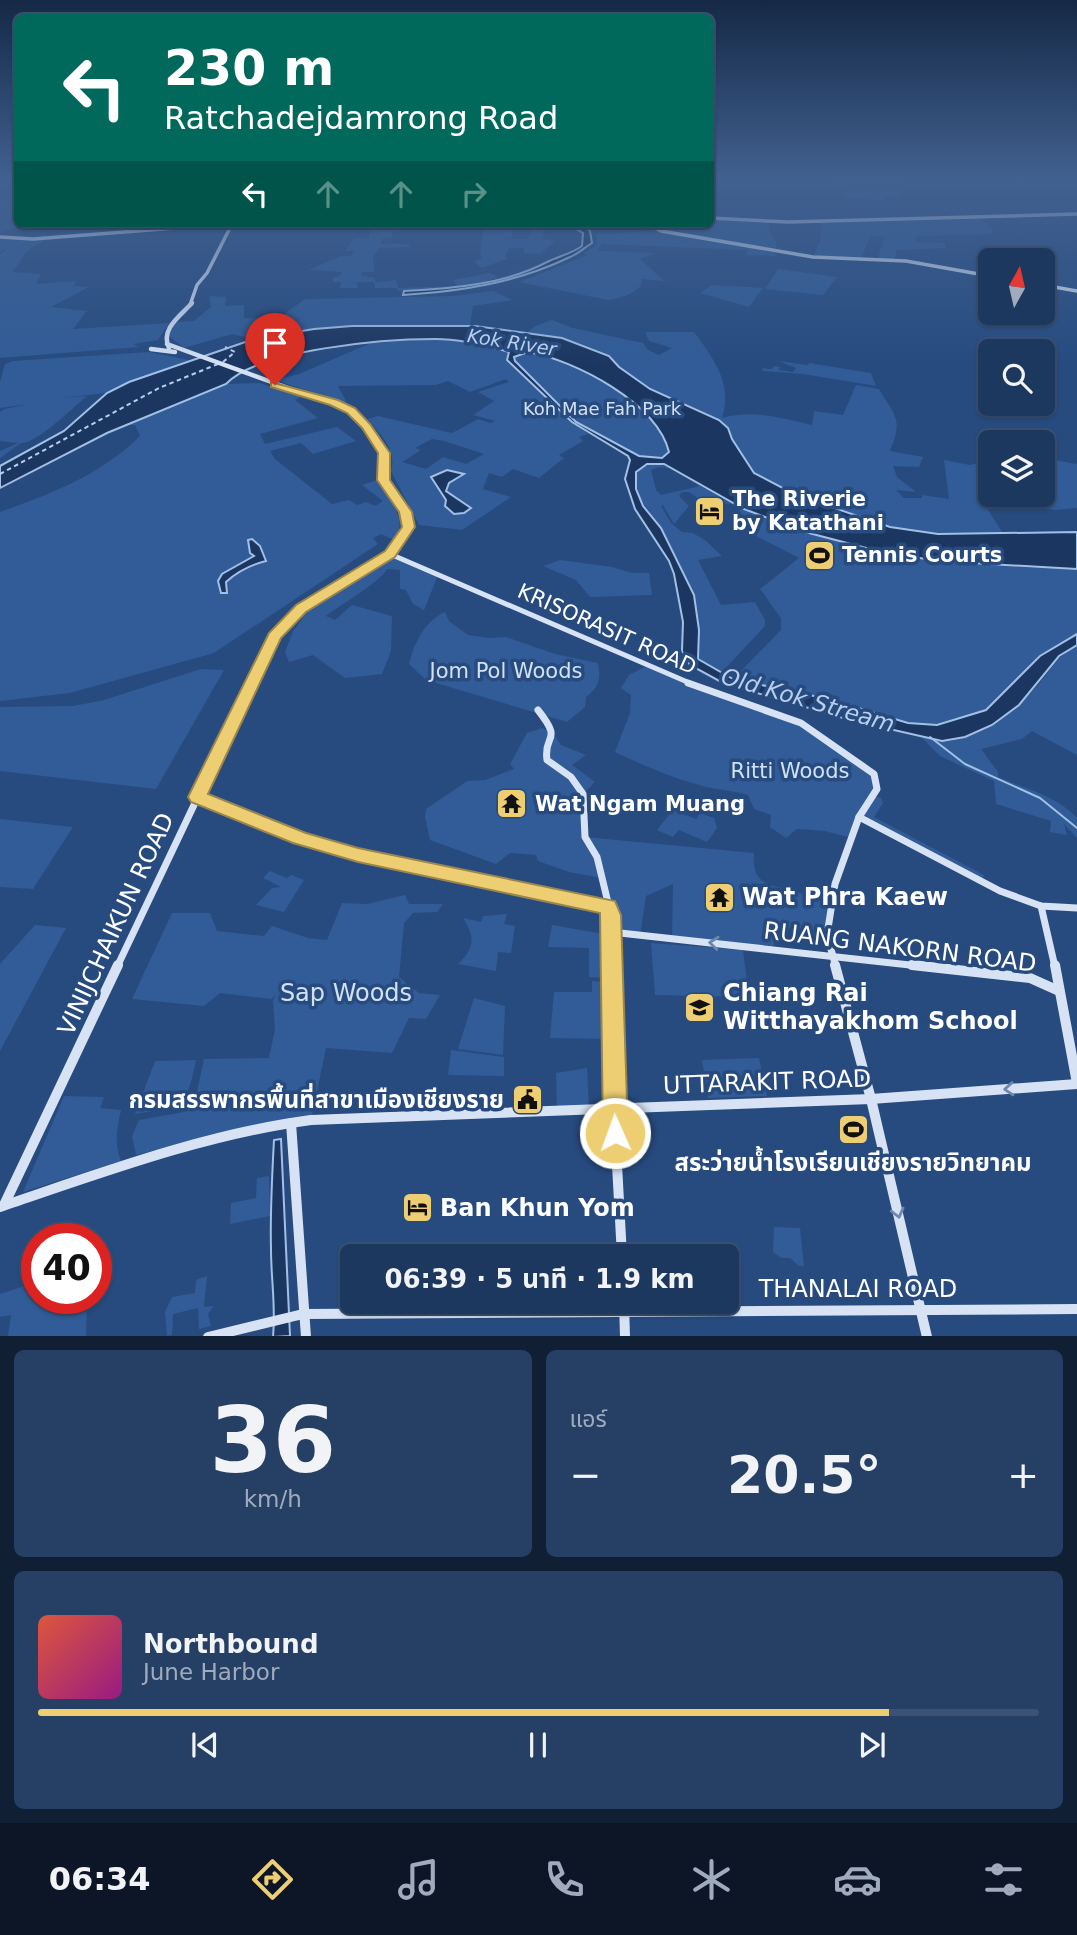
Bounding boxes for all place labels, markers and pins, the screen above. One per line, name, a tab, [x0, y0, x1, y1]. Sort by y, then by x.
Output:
pin	[245, 313, 305, 385]
place label: The Riverie by Katathani	[732, 487, 884, 535]
hotel icon: The Riverie by Katathani	[692, 494, 726, 528]
sports icon: Tennis Courts	[802, 538, 836, 572]
place label: Tennis Courts	[842, 543, 1002, 567]
temple icon: Wat Ngam Muang	[495, 787, 529, 821]
place label: Wat Ngam Muang	[535, 792, 745, 816]
temple icon: Wat Phra Kaew	[702, 880, 736, 914]
place label: Wat Phra Kaew	[742, 883, 948, 911]
place label: Chiang Rai Witthayakhom School	[723, 979, 1018, 1035]
school or university icon: Chiang Rai Witthayakhom School	[683, 990, 717, 1024]
place label: กรมสรรพากรพื้นที่สาขาเมืองเชียงราย	[129, 1083, 504, 1114]
public building icon: กรมสรรพากรพื้นที่สาขาเมืองเชียงราย	[510, 1083, 544, 1117]
sports icon: สระว่ายน้ำโรงเรียนเชียงรายวิทยาคม	[836, 1112, 870, 1146]
place label: สระว่ายน้ำโรงเรียนเชียงรายวิทยาคม	[675, 1146, 1031, 1177]
hotel icon: Ban Khun Yom	[400, 1191, 434, 1225]
place label: Ban Khun Yom	[440, 1194, 635, 1222]

